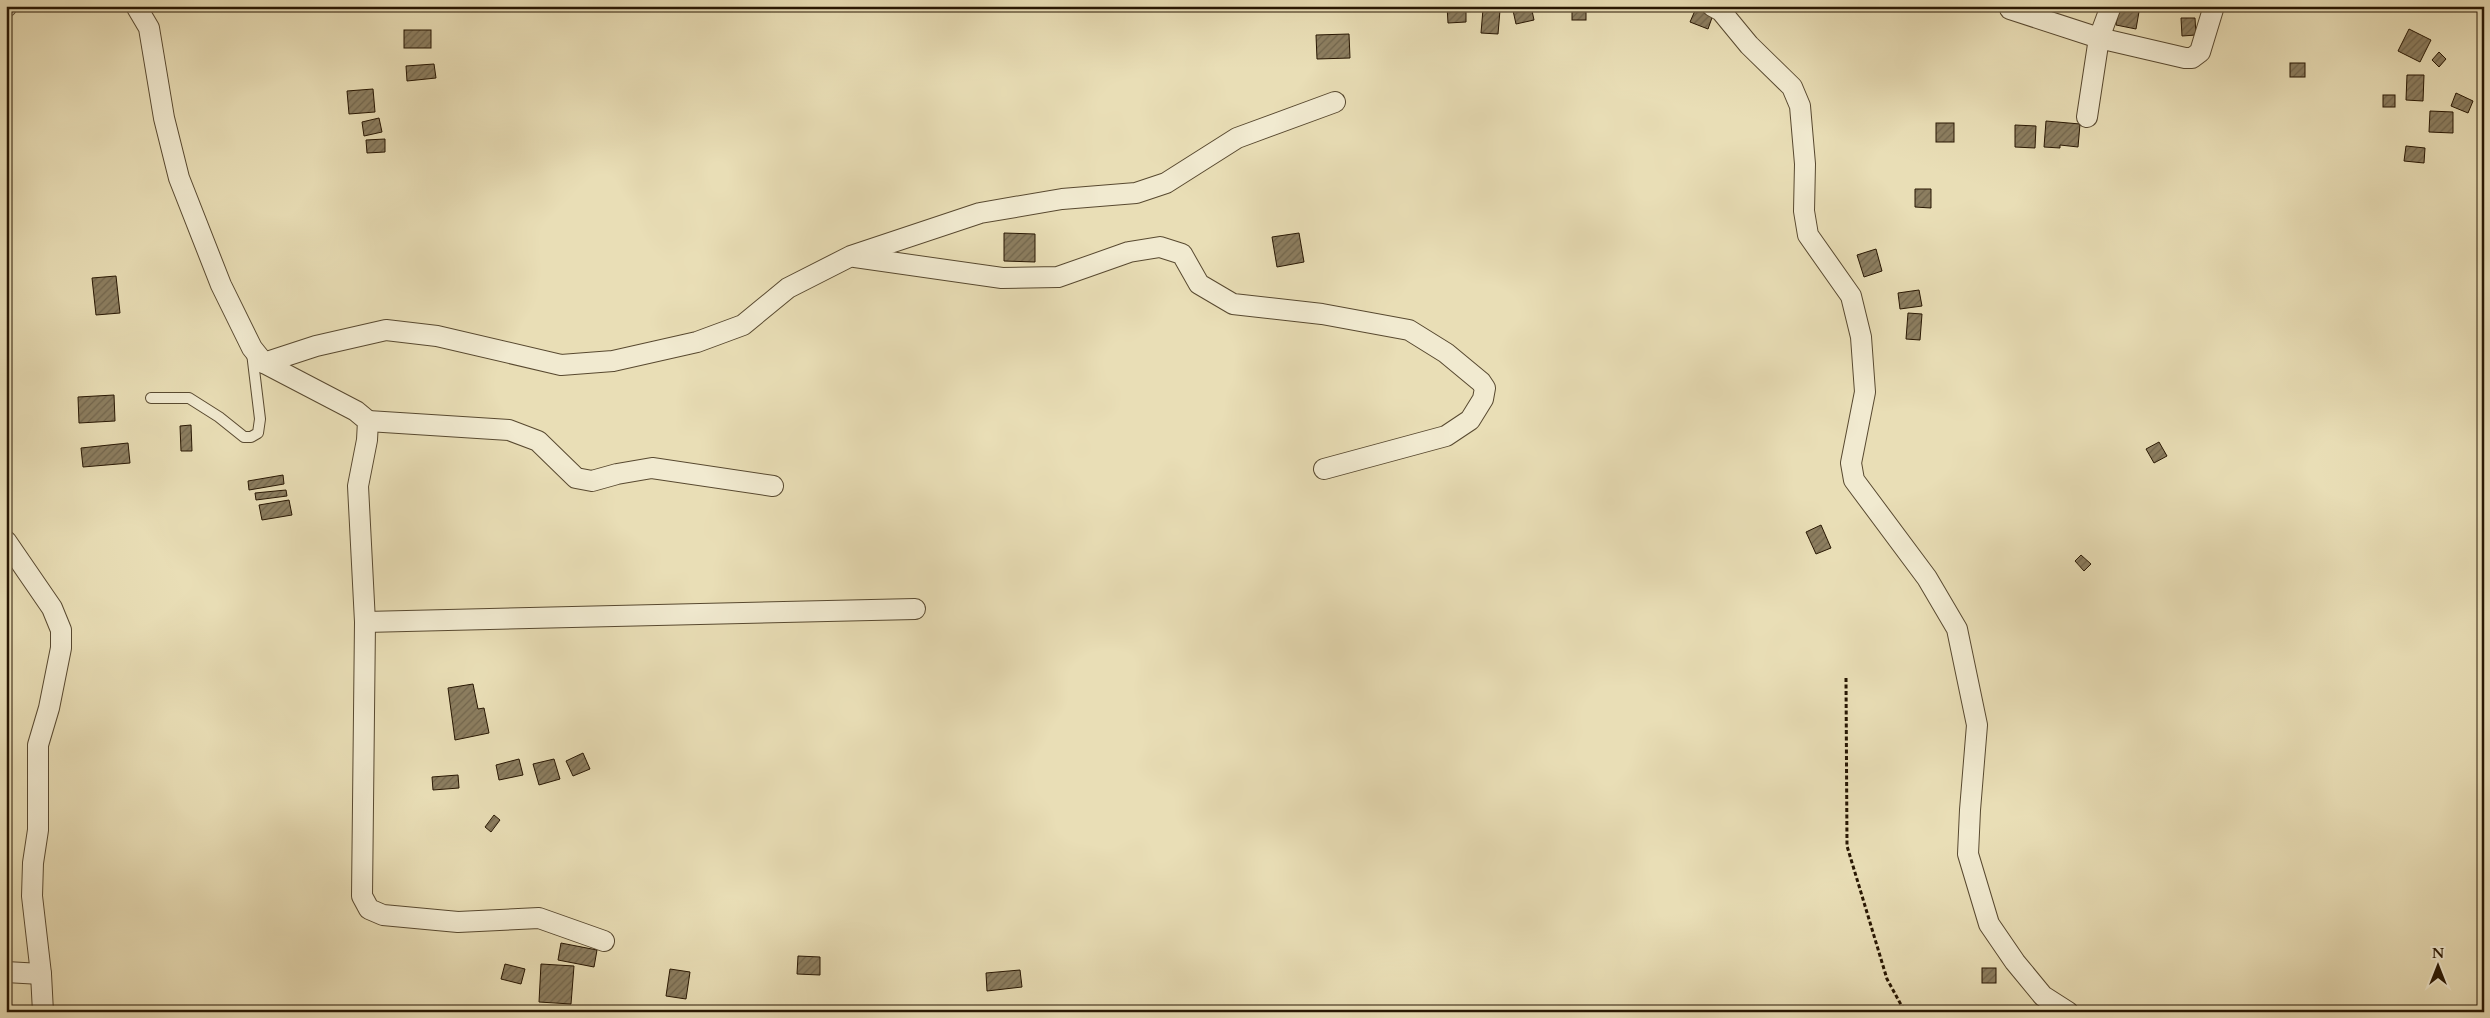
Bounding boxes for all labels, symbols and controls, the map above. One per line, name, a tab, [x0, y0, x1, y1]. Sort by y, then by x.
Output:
north arrow	[2412, 940, 2462, 990]
text: N	[2432, 944, 2444, 963]

